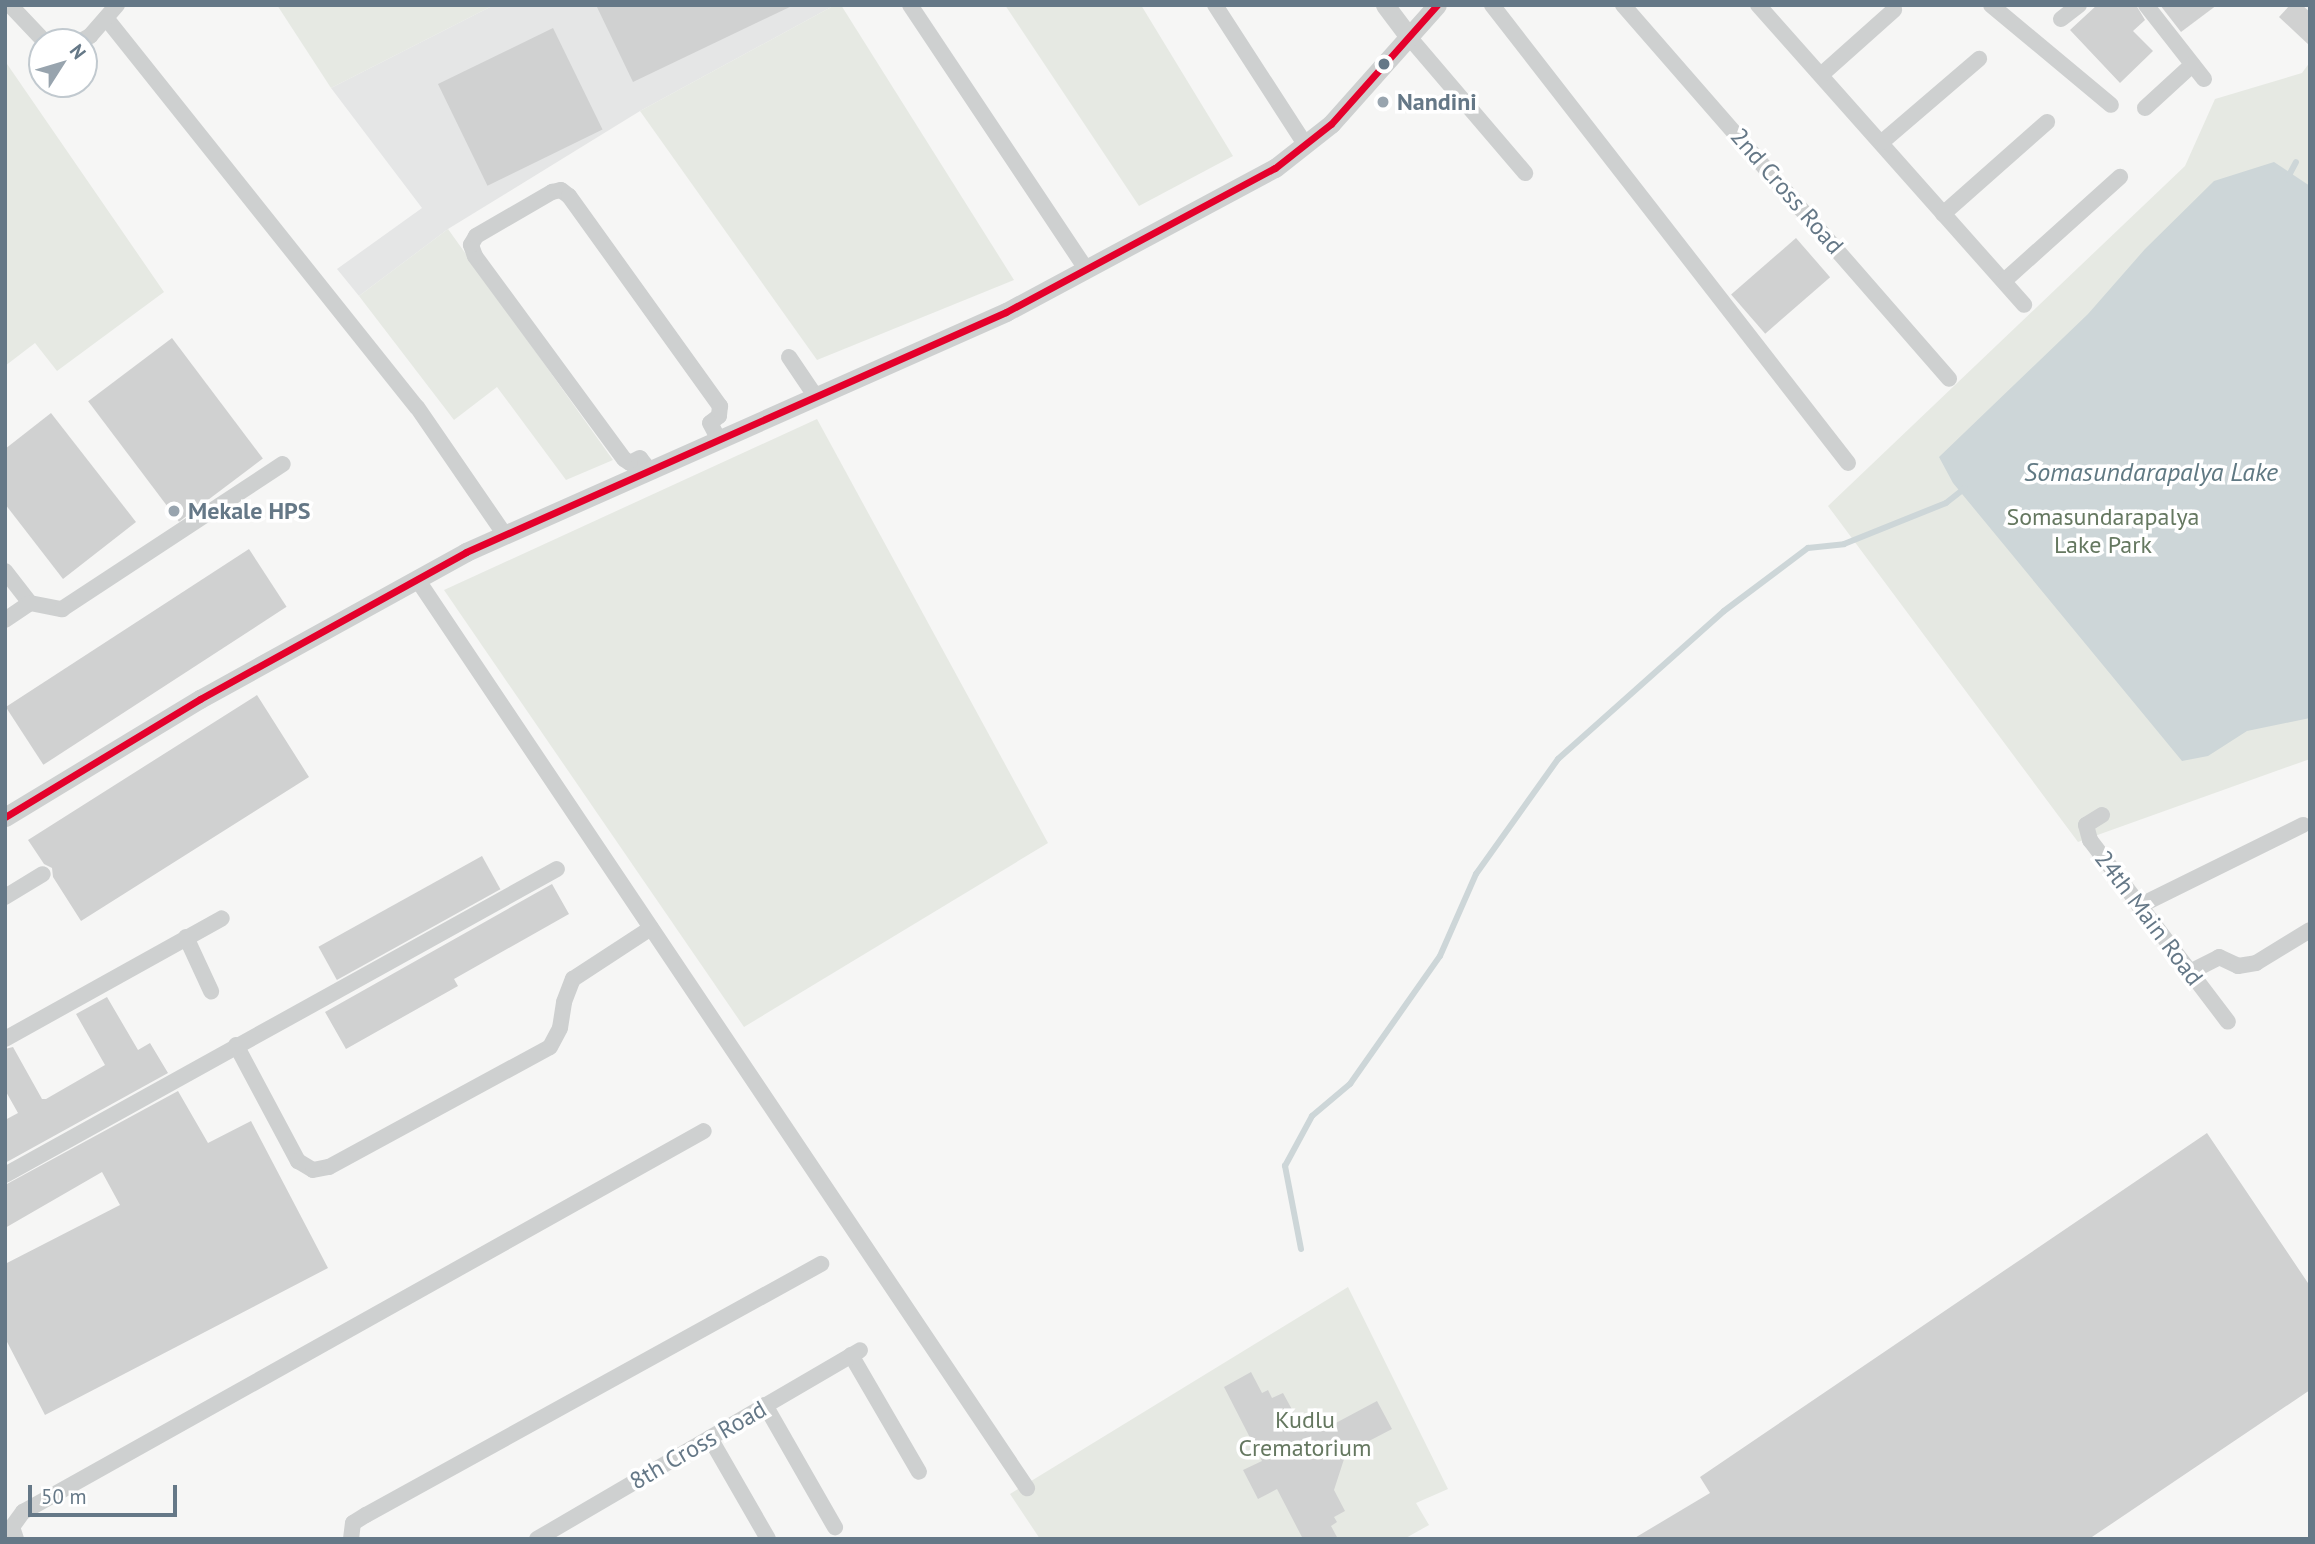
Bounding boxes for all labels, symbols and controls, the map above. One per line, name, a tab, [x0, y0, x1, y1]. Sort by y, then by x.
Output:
north arrow	[28, 28, 98, 98]
text: N	[65, 39, 92, 64]
unlabelled marker	[1377, 57, 1391, 71]
place label: Nandini	[1397, 88, 1477, 116]
marker: Nandini	[1375, 94, 1391, 110]
street label: 2nd Cross Road	[1725, 122, 1849, 260]
water label: Somasundarapalya Lake	[2024, 456, 2278, 488]
place label: Mekale HPS	[188, 497, 310, 525]
marker: Mekale HPS	[166, 503, 182, 519]
park label: Somasundarapalya Lake Park	[2006, 503, 2200, 559]
street label: 24th Main Road	[2089, 845, 2209, 991]
street label: 8th Cross Road	[625, 1394, 771, 1496]
park label: Kudlu Crematorium	[1239, 1406, 1371, 1462]
scale bar	[32, 1470, 180, 1514]
text: 50 m	[41, 1483, 87, 1510]

